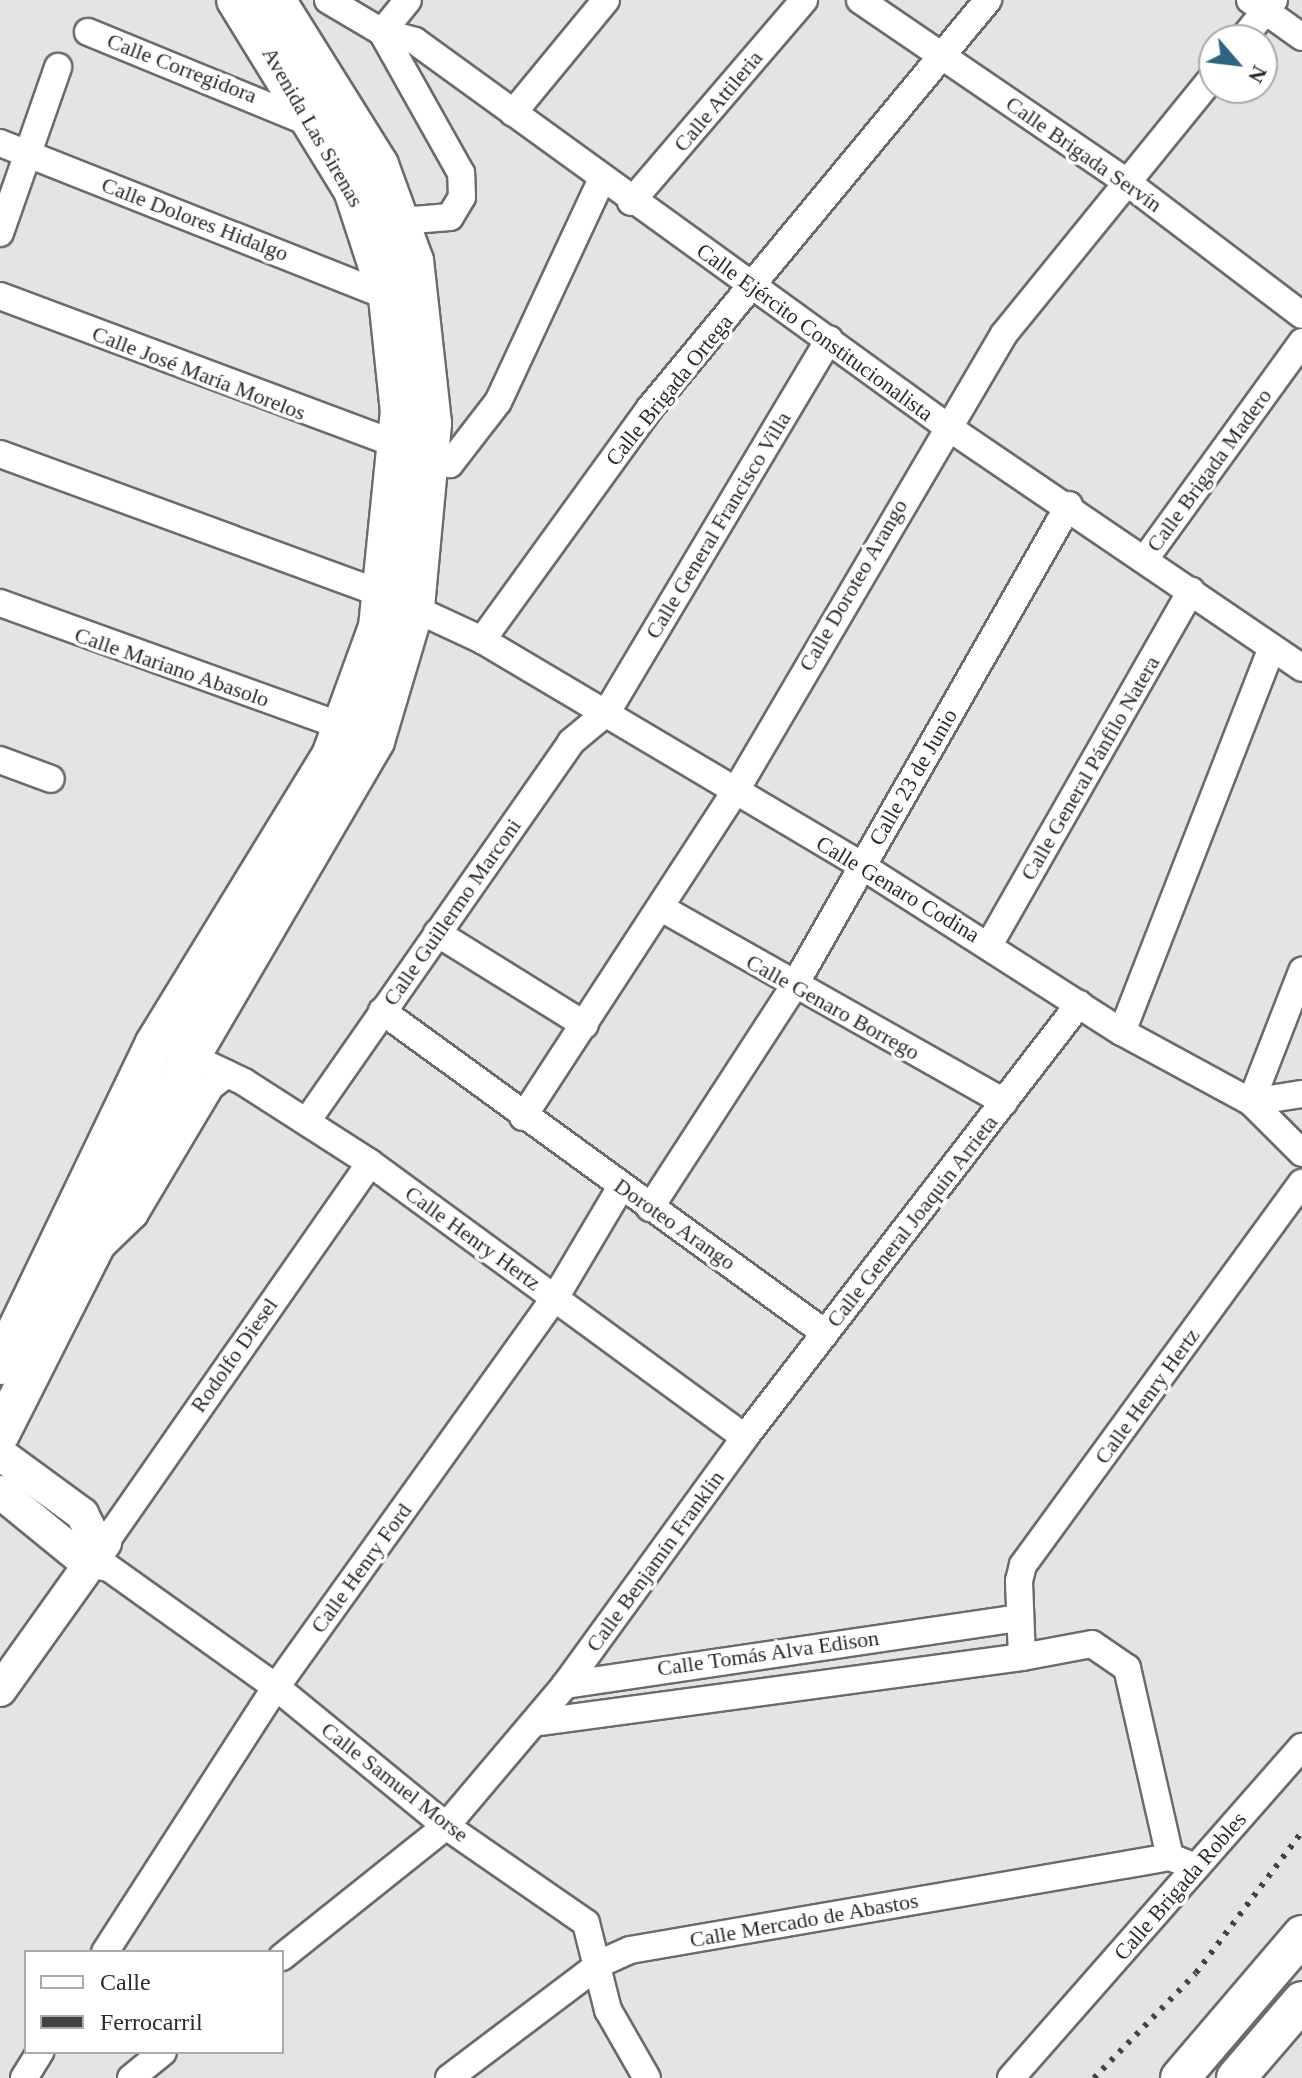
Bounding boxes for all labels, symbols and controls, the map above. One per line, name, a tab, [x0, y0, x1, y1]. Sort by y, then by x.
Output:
north arrow	[1198, 24, 1278, 104]
street label: Calle Corregidora	[103, 27, 261, 109]
street label: Avenida Las Sirenas	[256, 42, 370, 212]
street label: Calle Attileria	[668, 45, 768, 157]
text: N	[1243, 62, 1273, 87]
street label: Calle Brigada Servín	[1001, 90, 1167, 218]
street label: Calle Dolores Hidalgo	[98, 171, 292, 267]
street label: Calle Ejército Constitucionalista	[692, 237, 938, 427]
street label: Calle Brigada Ortega	[600, 309, 738, 471]
street label: Calle José María Morelos	[88, 320, 310, 426]
street label: Calle Brigada Madero	[1141, 383, 1277, 557]
street label: Calle General Francisco Villa	[640, 406, 796, 644]
street label: Calle Doroteo Arango	[793, 494, 913, 676]
street label: Calle Mariano Abasolo	[71, 621, 273, 713]
street label: Calle General Pánfilo Natera	[1015, 651, 1165, 885]
street label: Calle 23 de Junio	[863, 704, 963, 850]
street label: Calle Guillermo Marconi	[377, 813, 527, 1011]
street label: Calle Genaro Codina	[812, 830, 984, 948]
street label: Calle Genaro Borrego	[742, 948, 924, 1066]
street label: Calle General Joaquín Arrieta	[821, 1109, 1003, 1333]
street label: Doroteo Arango	[609, 1172, 741, 1276]
street label: Calle Henry Hertz	[400, 1180, 546, 1296]
street label: Rodolfo Diesel	[185, 1293, 283, 1417]
street label: Calle Henry Hertz	[1089, 1323, 1205, 1469]
street label: Calle Benjamín Franklin	[580, 1465, 730, 1657]
street label: Calle Henry Ford	[305, 1498, 417, 1638]
street label: Calle Tomás Alva Edison	[655, 1624, 881, 1682]
street label: Calle Samuel Morse	[316, 1716, 474, 1848]
street label: Calle Brigada Robles	[1108, 1806, 1252, 1966]
street label: Calle Mercado de Abastos	[687, 1887, 921, 1953]
legend	[24, 1950, 284, 2054]
text: Calle	[100, 1969, 151, 1995]
text: Ferrocarril	[100, 2009, 203, 2035]

